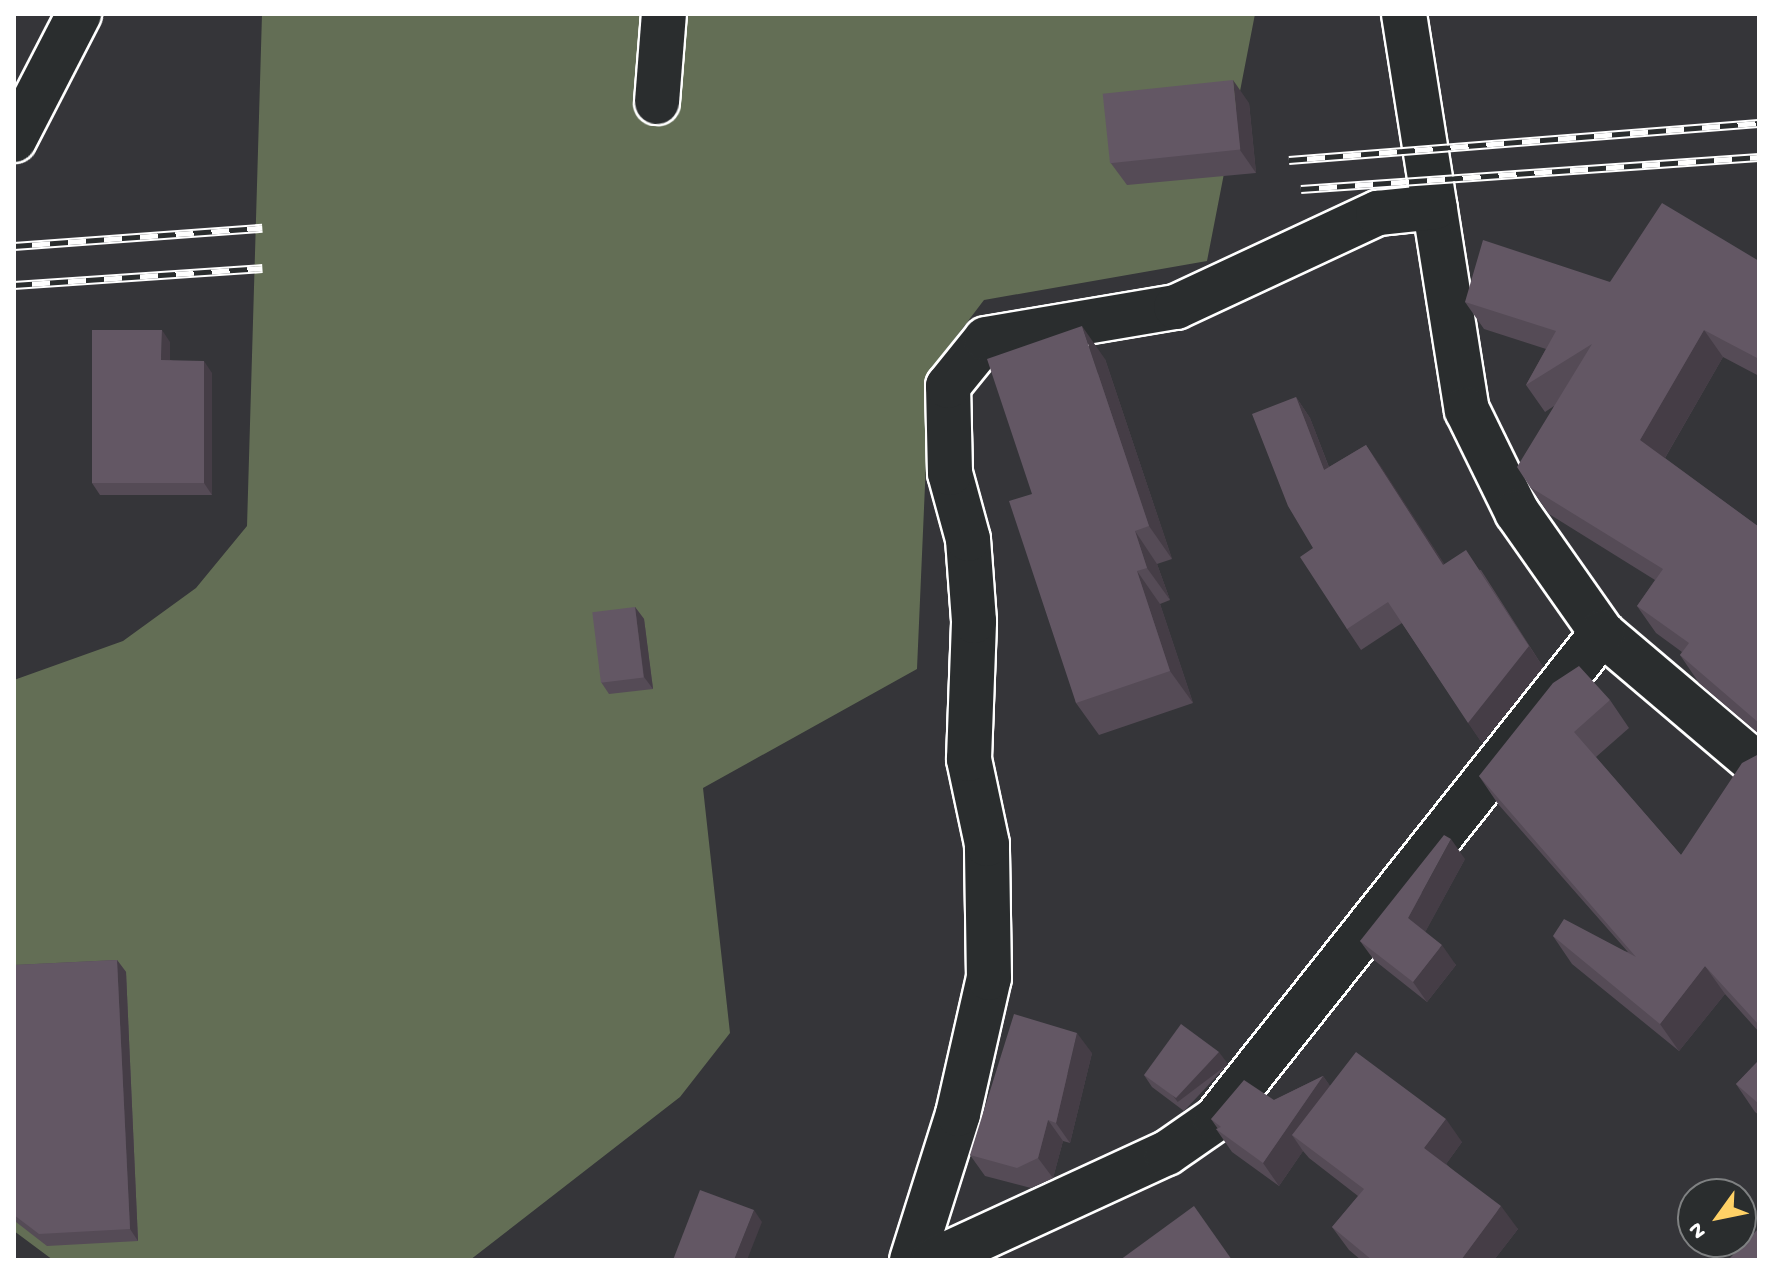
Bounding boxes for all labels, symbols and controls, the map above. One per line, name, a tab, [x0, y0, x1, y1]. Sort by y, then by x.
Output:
north arrow	[1677, 1178, 1757, 1258]
text: N	[1684, 1217, 1713, 1243]

